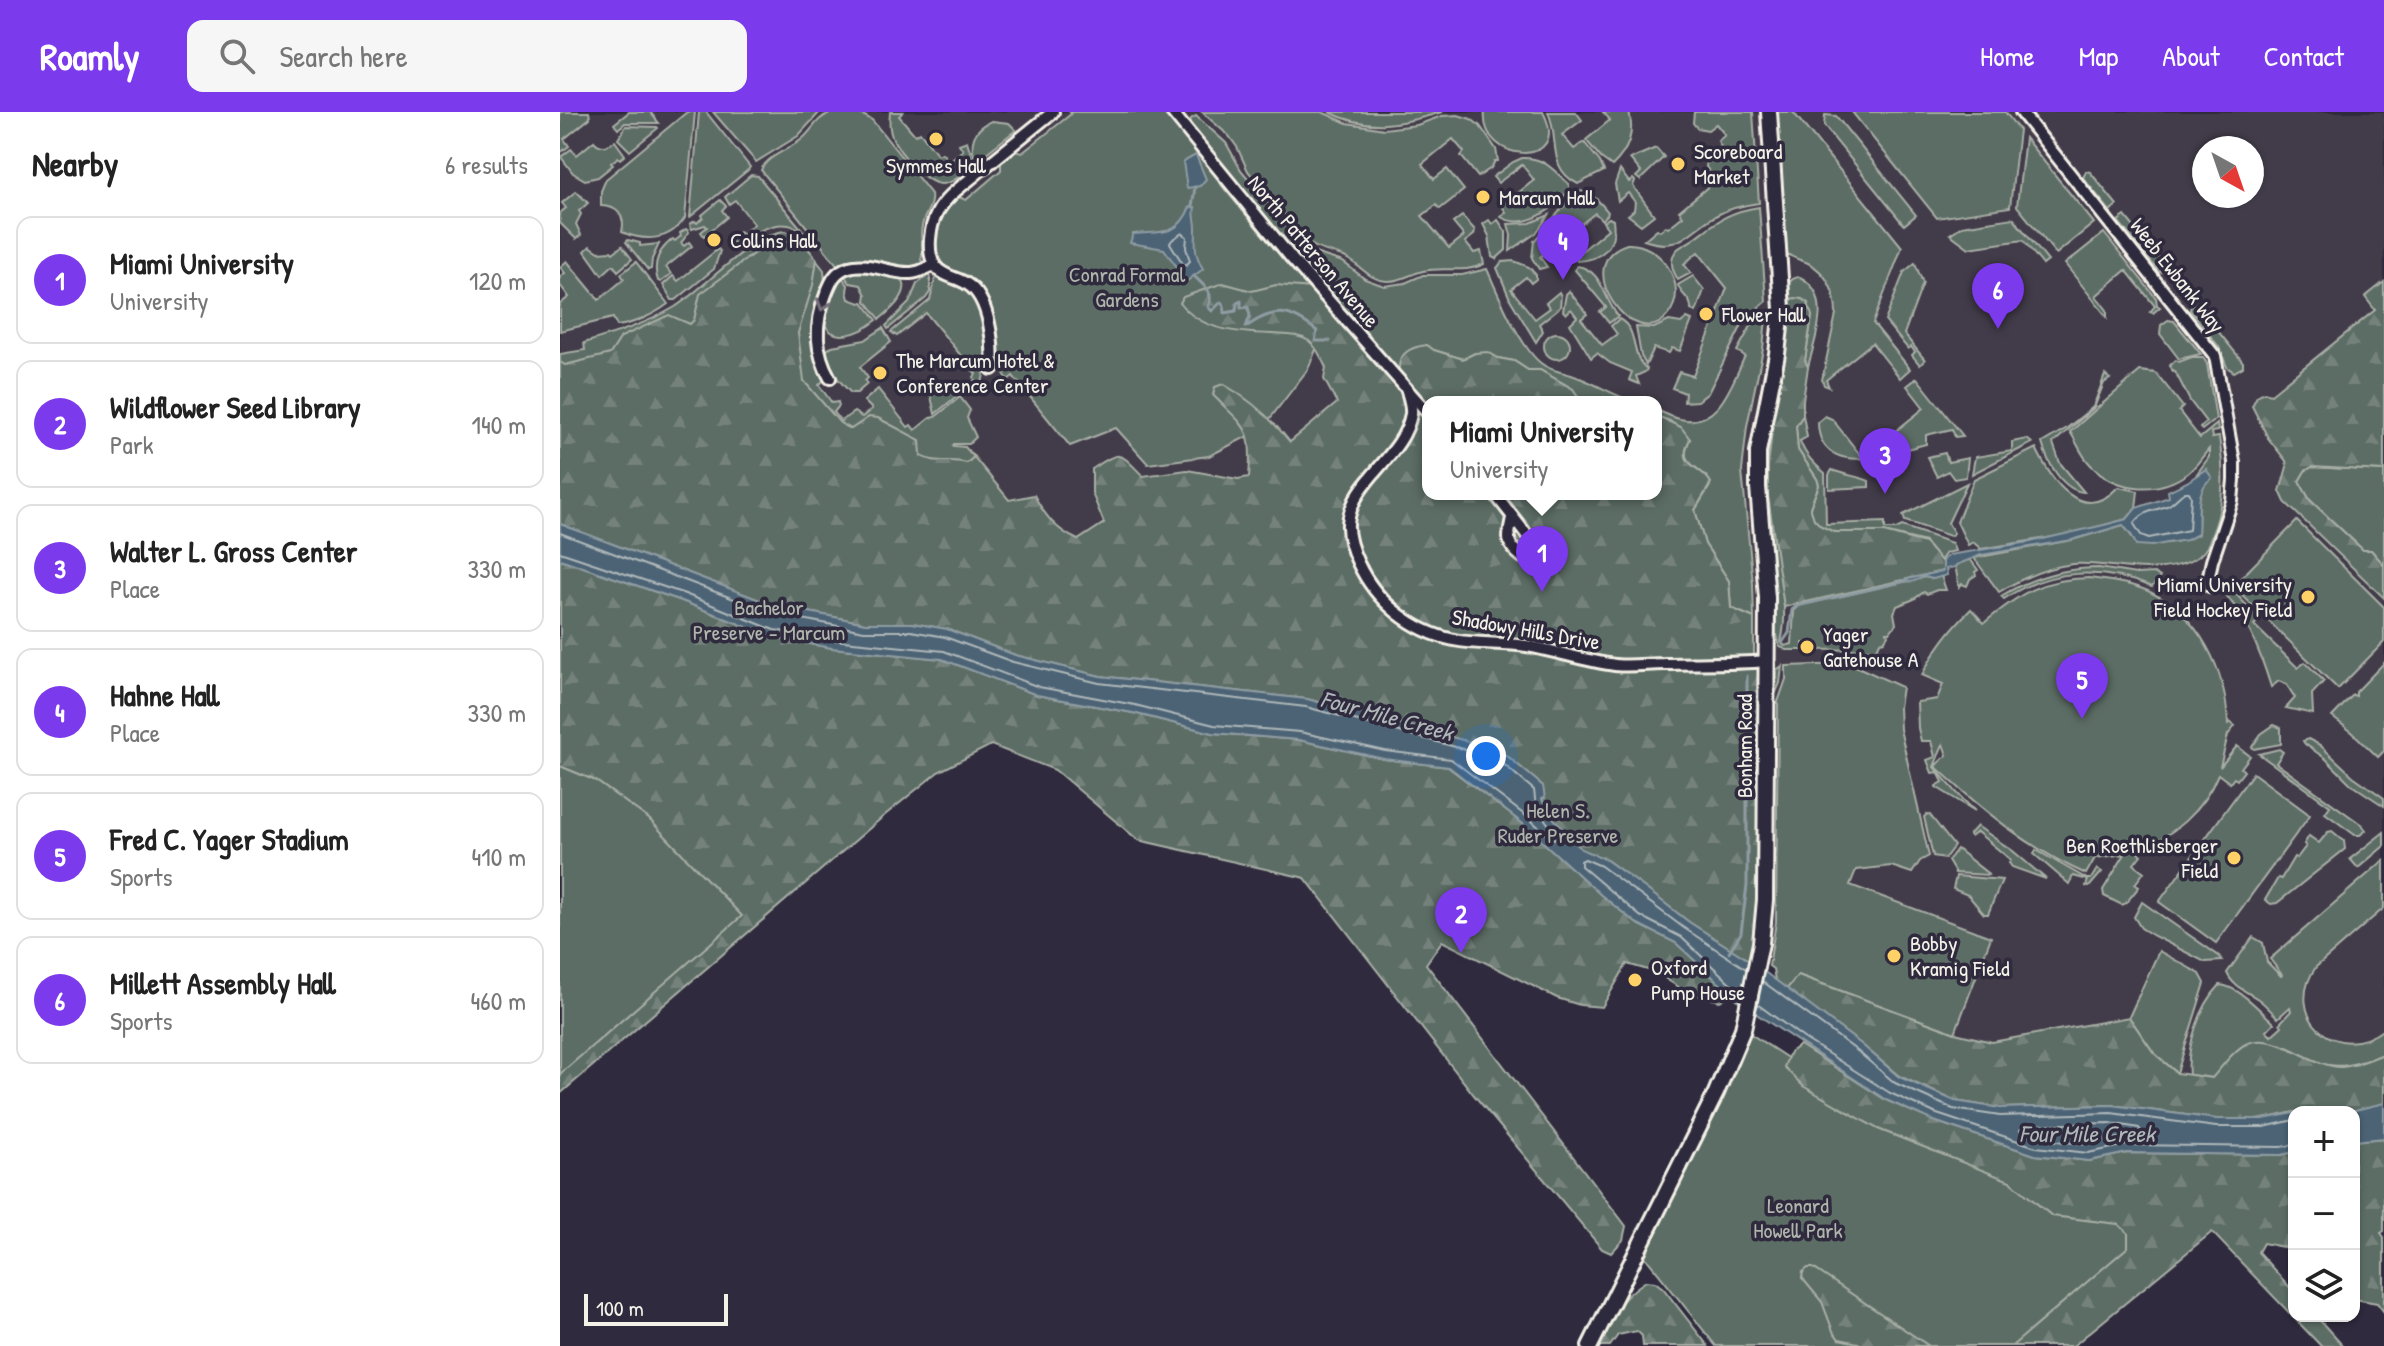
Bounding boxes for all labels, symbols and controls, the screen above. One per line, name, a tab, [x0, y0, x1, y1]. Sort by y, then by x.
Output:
search box	[187, 20, 747, 92]
text: Roamly	[40, 30, 139, 82]
icon: search	[215, 34, 259, 78]
text: Search here	[279, 36, 408, 76]
text: Home	[1980, 37, 2035, 75]
text: Map	[2079, 37, 2118, 75]
text: About	[2162, 37, 2220, 75]
text: Contact	[2264, 37, 2344, 75]
marker: Symmes Hall	[927, 130, 945, 148]
place label: Scoreboard Market	[1694, 136, 1783, 191]
north arrow	[2192, 136, 2264, 208]
text: Nearby	[32, 141, 118, 187]
text: 6 results	[445, 147, 528, 182]
place label: Symmes Hall	[886, 150, 987, 180]
marker: Scoreboard Market	[1669, 155, 1687, 173]
street label: North Patterson Avenue	[1241, 168, 1387, 334]
place label: Marcum Hall	[1499, 182, 1595, 212]
marker: Marcum Hall	[1474, 188, 1492, 206]
street label: Weeb Ewbank Way	[2124, 211, 2232, 339]
pin: 4	[1537, 214, 1589, 280]
place label: Collins Hall	[730, 225, 818, 255]
marker: Collins Hall	[705, 231, 723, 249]
text: Miami University	[110, 243, 294, 283]
park label: Conrad Formal Gardens	[1069, 259, 1185, 314]
text: 1	[55, 263, 65, 298]
text: 120 m	[469, 263, 526, 298]
pin: 6	[1972, 263, 2024, 329]
text: University	[110, 283, 208, 318]
one-way arrow	[816, 297, 832, 311]
place label: Flower Hall	[1721, 299, 1806, 329]
marker: Flower Hall	[1697, 305, 1715, 323]
place label: The Marcum Hotel & Conference Center	[896, 345, 1055, 400]
marker: The Marcum Hotel & Conference Center	[871, 364, 889, 382]
text: Wildflower Seed Library	[110, 387, 361, 427]
popup	[1422, 396, 1662, 500]
text: 2	[54, 407, 66, 442]
text: 140 m	[472, 407, 526, 442]
text: Miami University	[1450, 411, 1634, 451]
text: Park	[110, 427, 154, 462]
pin: 3	[1859, 428, 1911, 494]
text: University	[1450, 451, 1548, 486]
pin: 1	[1516, 526, 1568, 592]
text: Walter L. Gross Center	[110, 531, 357, 571]
text: 3	[54, 551, 66, 586]
text: 330 m	[467, 551, 526, 586]
place label: Miami University Field Hockey Field	[2153, 569, 2292, 624]
text: Place	[110, 571, 160, 606]
marker: Miami University Field Hockey Field	[2299, 588, 2317, 606]
park label: Bachelor Preserve - Marcum	[693, 592, 845, 647]
street label: Shadowy Hills Drive	[1450, 601, 1603, 657]
place label: Yager Gatehouse A	[1823, 619, 1919, 674]
marker: Yager Gatehouse A	[1798, 638, 1816, 656]
pin: 5	[2056, 653, 2108, 719]
text: Hahne Hall	[110, 675, 220, 715]
water label: Four Mile Creek	[1317, 682, 1459, 749]
street label: Bonham Road	[1729, 694, 1759, 798]
text: 4	[55, 695, 65, 730]
text: 330 m	[467, 695, 526, 730]
text: Place	[110, 715, 160, 750]
your location	[1466, 736, 1506, 776]
park label: Helen S. Ruder Preserve	[1498, 795, 1619, 850]
text: Fred C. Yager Stadium	[110, 819, 349, 859]
place label: Ben Roethlisberger Field	[2066, 830, 2219, 885]
text: 5	[55, 839, 66, 874]
text: 410 m	[472, 839, 526, 874]
marker: Ben Roethlisberger Field	[2225, 849, 2243, 867]
text: Sports	[110, 859, 173, 894]
pin: 2	[1435, 887, 1487, 953]
place label: Bobby Kramig Field	[1910, 928, 2010, 983]
marker: Bobby Kramig Field	[1885, 947, 1903, 965]
place label: Oxford Pump House	[1651, 952, 1745, 1007]
text: Millett Assembly Hall	[110, 963, 336, 1003]
marker: Oxford Pump House	[1626, 971, 1644, 989]
text: 6	[55, 983, 65, 1018]
text: 460 m	[471, 983, 526, 1018]
text: Sports	[110, 1003, 173, 1038]
map controls	[2288, 1106, 2360, 1322]
button: +	[2288, 1106, 2360, 1178]
water label: Four Mile Creek	[2019, 1117, 2157, 1149]
button: −	[2288, 1178, 2360, 1250]
park label: Leonard Howell Park	[1753, 1190, 1843, 1245]
button: layers	[2288, 1250, 2360, 1322]
scale bar	[584, 1290, 728, 1326]
text: 100 m	[596, 1293, 644, 1323]

